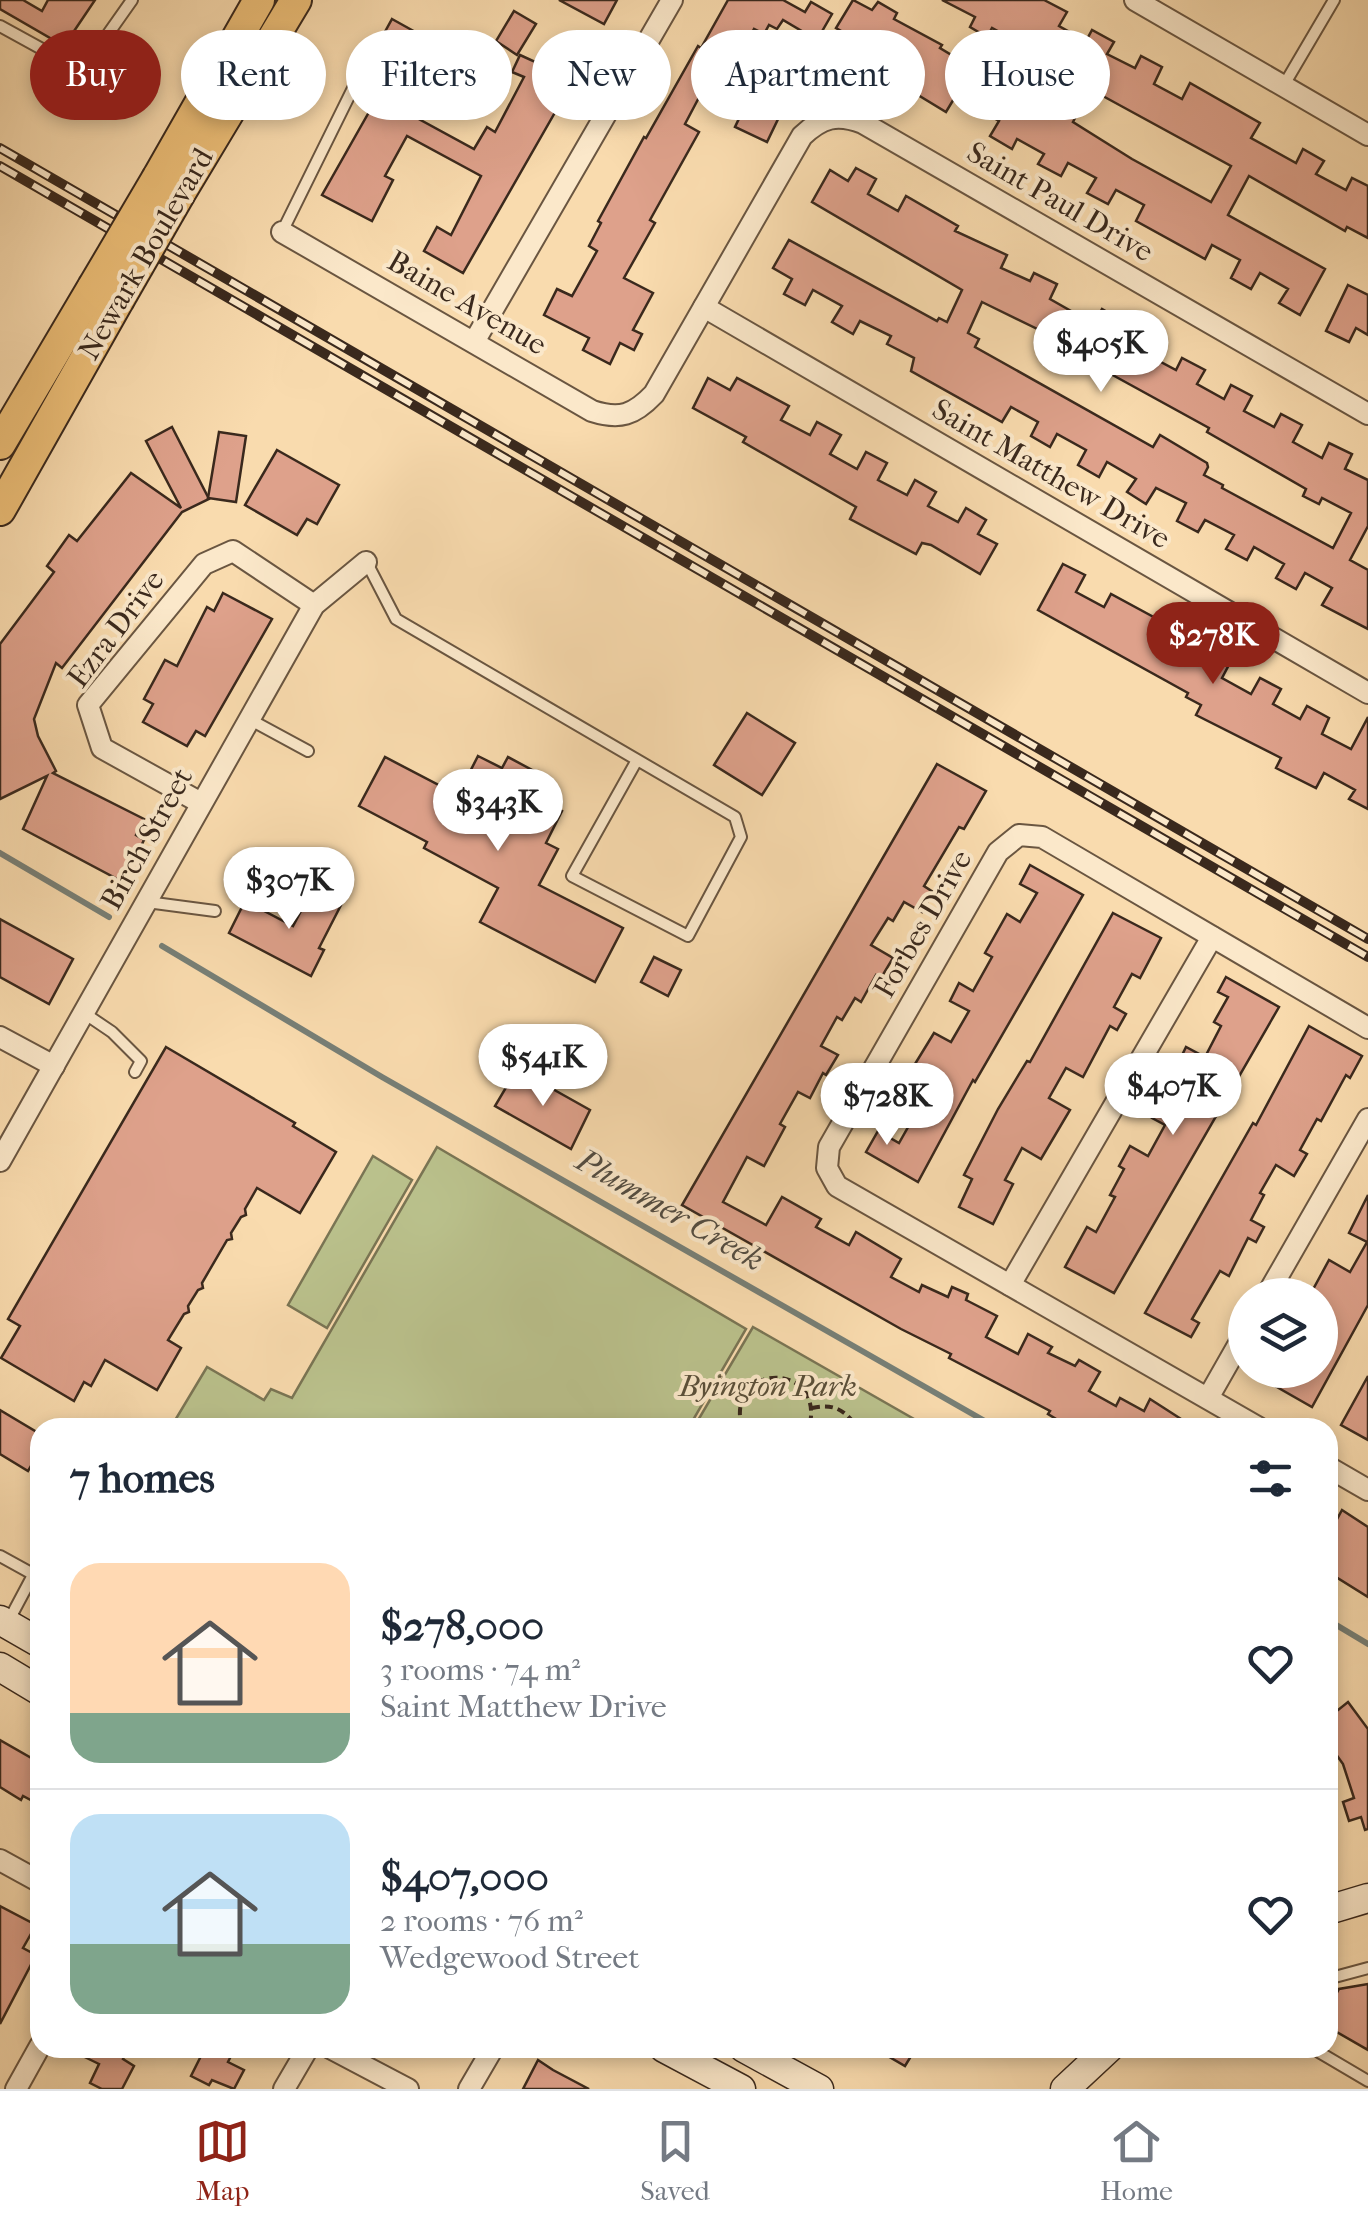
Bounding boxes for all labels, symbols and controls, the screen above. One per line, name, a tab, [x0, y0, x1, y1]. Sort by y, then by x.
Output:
chip: Buy	[30, 30, 161, 120]
chip: Rent	[181, 30, 326, 120]
chip: Filters	[346, 30, 512, 120]
chip: New	[532, 30, 671, 120]
chip: Apartment	[691, 30, 925, 120]
chip: House	[945, 30, 1110, 120]
street label: Saint Paul Drive	[961, 135, 1159, 270]
street label: Newark Boulevard	[71, 141, 221, 366]
street label: Baine Avenue	[381, 243, 553, 363]
pin: $405K	[1031, 310, 1171, 395]
text: $405K	[1055, 324, 1147, 361]
street label: Saint Matthew Drive	[926, 392, 1176, 556]
street label: Ezra Drive	[61, 563, 172, 695]
pin: $278K	[1143, 602, 1283, 687]
text: $278K	[1169, 616, 1257, 653]
street label: Birch Street	[94, 762, 200, 916]
pin: $343K	[428, 769, 568, 854]
text: $343K	[455, 783, 541, 820]
street label: Forbes Drive	[867, 844, 979, 1004]
pin: $307K	[219, 847, 359, 932]
text: $307K	[245, 861, 333, 898]
pin: $541K	[473, 1024, 613, 1109]
text: $541K	[500, 1038, 586, 1075]
pin: $407K	[1103, 1053, 1243, 1138]
pin: $728K	[817, 1063, 957, 1148]
text: $407K	[1127, 1067, 1219, 1104]
text: $728K	[843, 1077, 931, 1114]
water label: Plummer Creek	[568, 1140, 770, 1279]
map controls	[1228, 1278, 1338, 1388]
button: layers	[1228, 1278, 1338, 1388]
park label: Byington Park	[677, 1369, 857, 1404]
icon: filters	[1243, 1451, 1298, 1506]
text: 7 homes	[70, 1454, 215, 1503]
text: $278,000	[380, 1602, 544, 1651]
icon: home	[150, 1603, 270, 1723]
icon: heart	[1243, 1636, 1298, 1691]
text: 3 rooms · 74 m²	[380, 1651, 580, 1688]
text: Saint Matthew Drive	[380, 1688, 667, 1725]
text: $407,000	[380, 1853, 549, 1902]
icon: home	[150, 1854, 270, 1974]
icon: heart	[1243, 1887, 1298, 1942]
text: 2 rooms · 76 m²	[380, 1902, 583, 1939]
text: Wedgewood Street	[380, 1939, 640, 1976]
tab: Map	[195, 2114, 250, 2207]
tab: Saved	[640, 2114, 710, 2207]
tab: Home	[1100, 2114, 1173, 2207]

